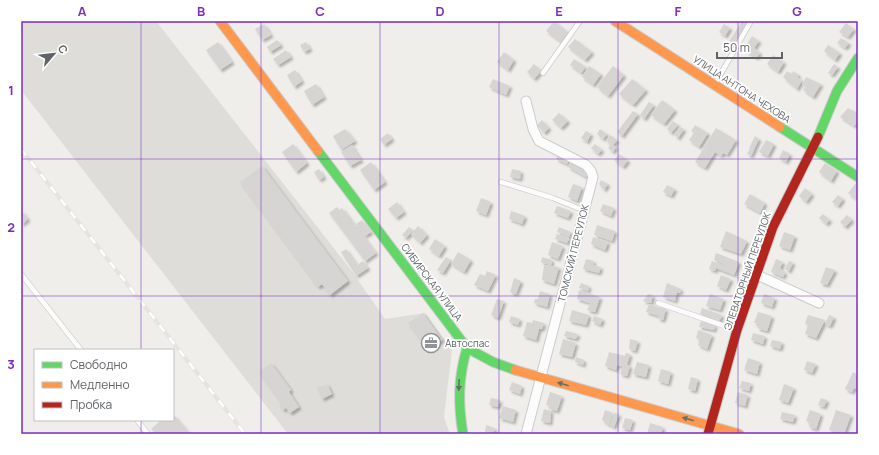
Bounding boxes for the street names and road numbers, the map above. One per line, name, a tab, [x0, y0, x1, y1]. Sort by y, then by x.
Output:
street label: УЛИЦА АНТОНА ЧЕХОВА	[690, 52, 794, 126]
street label: ТОМСКИЙ ПЕРЕУЛОК	[554, 203, 592, 303]
street label: ЭЛЕВАТОРНЫЙ ПЕРЕУЛОК	[720, 210, 774, 332]
street label: СИБИРСКАЯ УЛИЦА	[398, 240, 466, 324]

